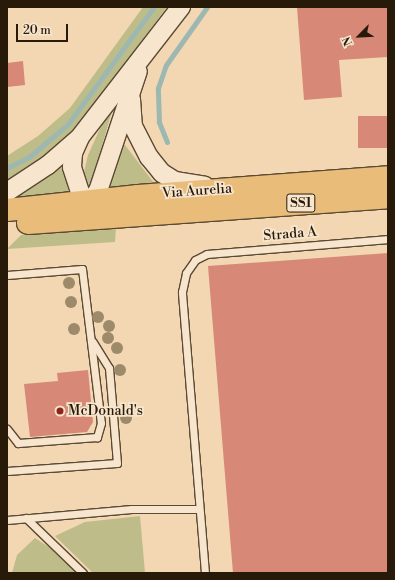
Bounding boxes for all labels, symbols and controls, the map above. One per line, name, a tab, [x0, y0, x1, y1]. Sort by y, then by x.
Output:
scale bar	[18, 16, 70, 42]
north arrow	[339, 16, 379, 56]
text: 20 m	[23, 23, 51, 38]
text: N	[340, 34, 356, 48]
street label: Via Aurelia	[161, 180, 233, 202]
road number: SS1	[286, 192, 316, 214]
street label: Strada A	[263, 223, 317, 245]
place label: McDonald's	[68, 403, 143, 419]
marker: McDonald's	[55, 406, 65, 416]

